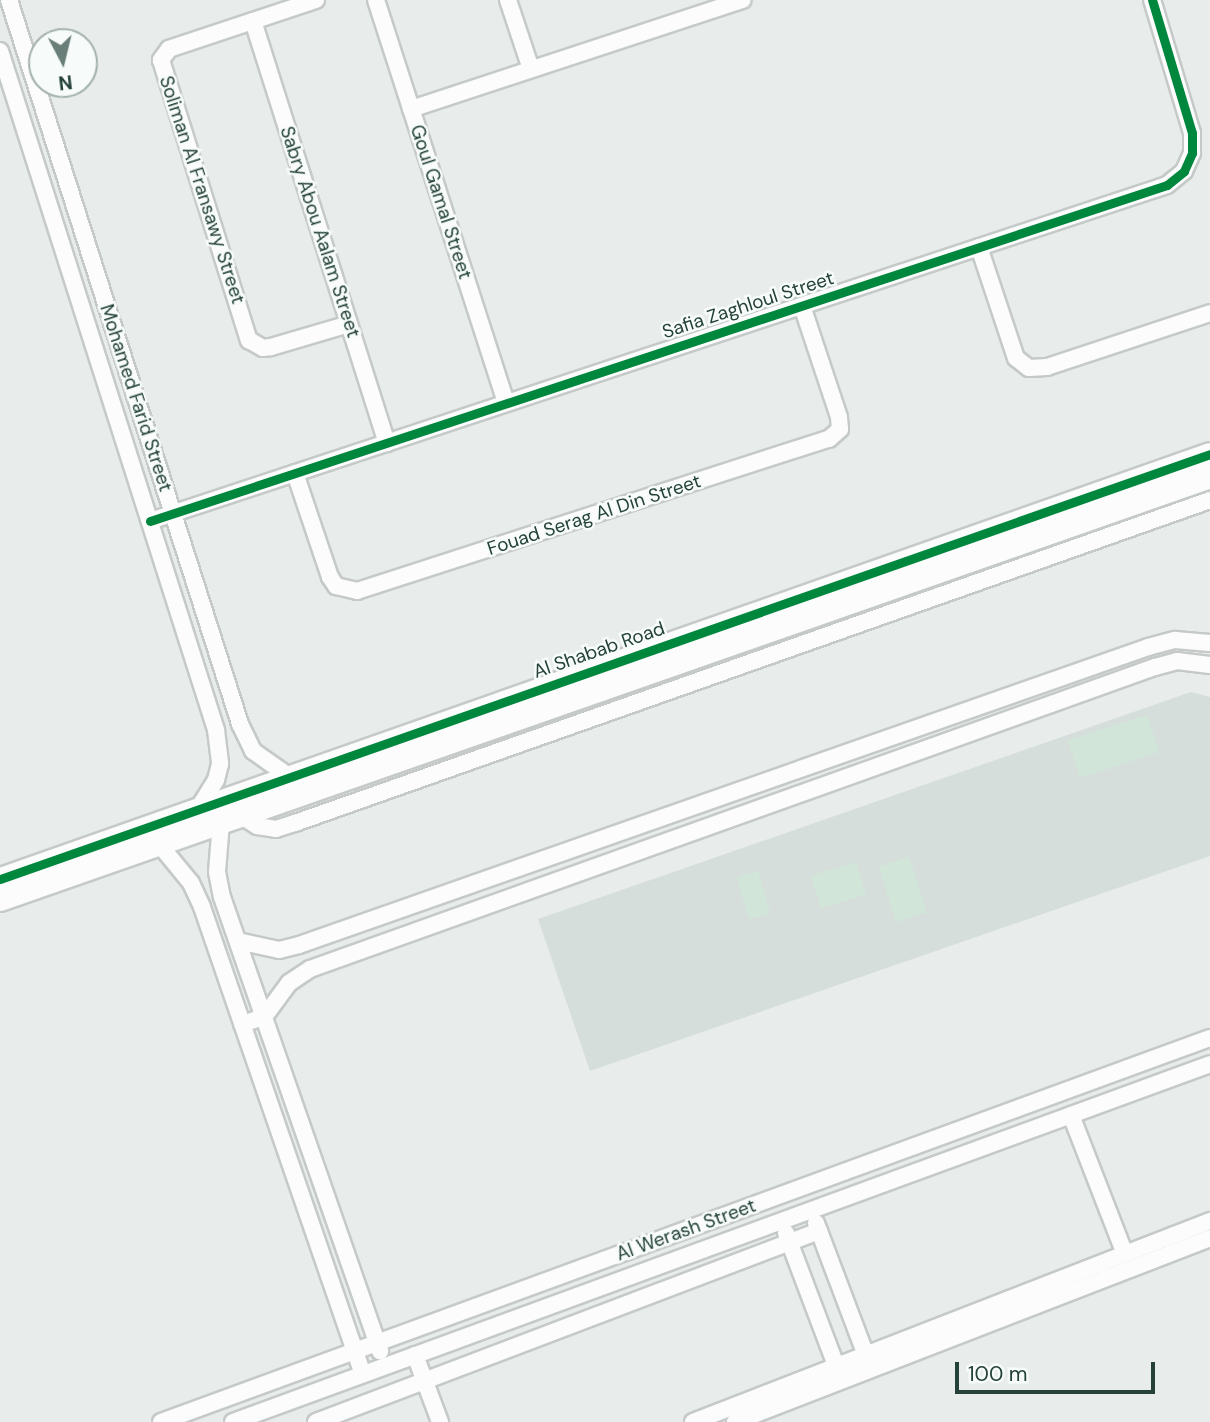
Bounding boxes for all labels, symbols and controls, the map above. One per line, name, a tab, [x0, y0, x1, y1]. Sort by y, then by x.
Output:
north arrow	[28, 28, 98, 98]
text: N	[57, 69, 74, 96]
street label: Soliman Al Fransawy Street	[154, 73, 250, 307]
street label: Goul Gamal Street	[405, 122, 477, 282]
street label: Sabry Abou Aalam Street	[275, 124, 365, 340]
street label: Safia Zaghloul Street	[659, 266, 837, 344]
street label: Mohamed Farid Street	[95, 302, 177, 494]
street label: Fouad Serag Al Din Street	[484, 470, 704, 560]
street label: Al Shabab Road	[530, 617, 668, 683]
street label: Al Werash Street	[613, 1194, 759, 1266]
scale bar	[958, 1348, 1158, 1392]
text: 100 m	[968, 1360, 1028, 1388]

